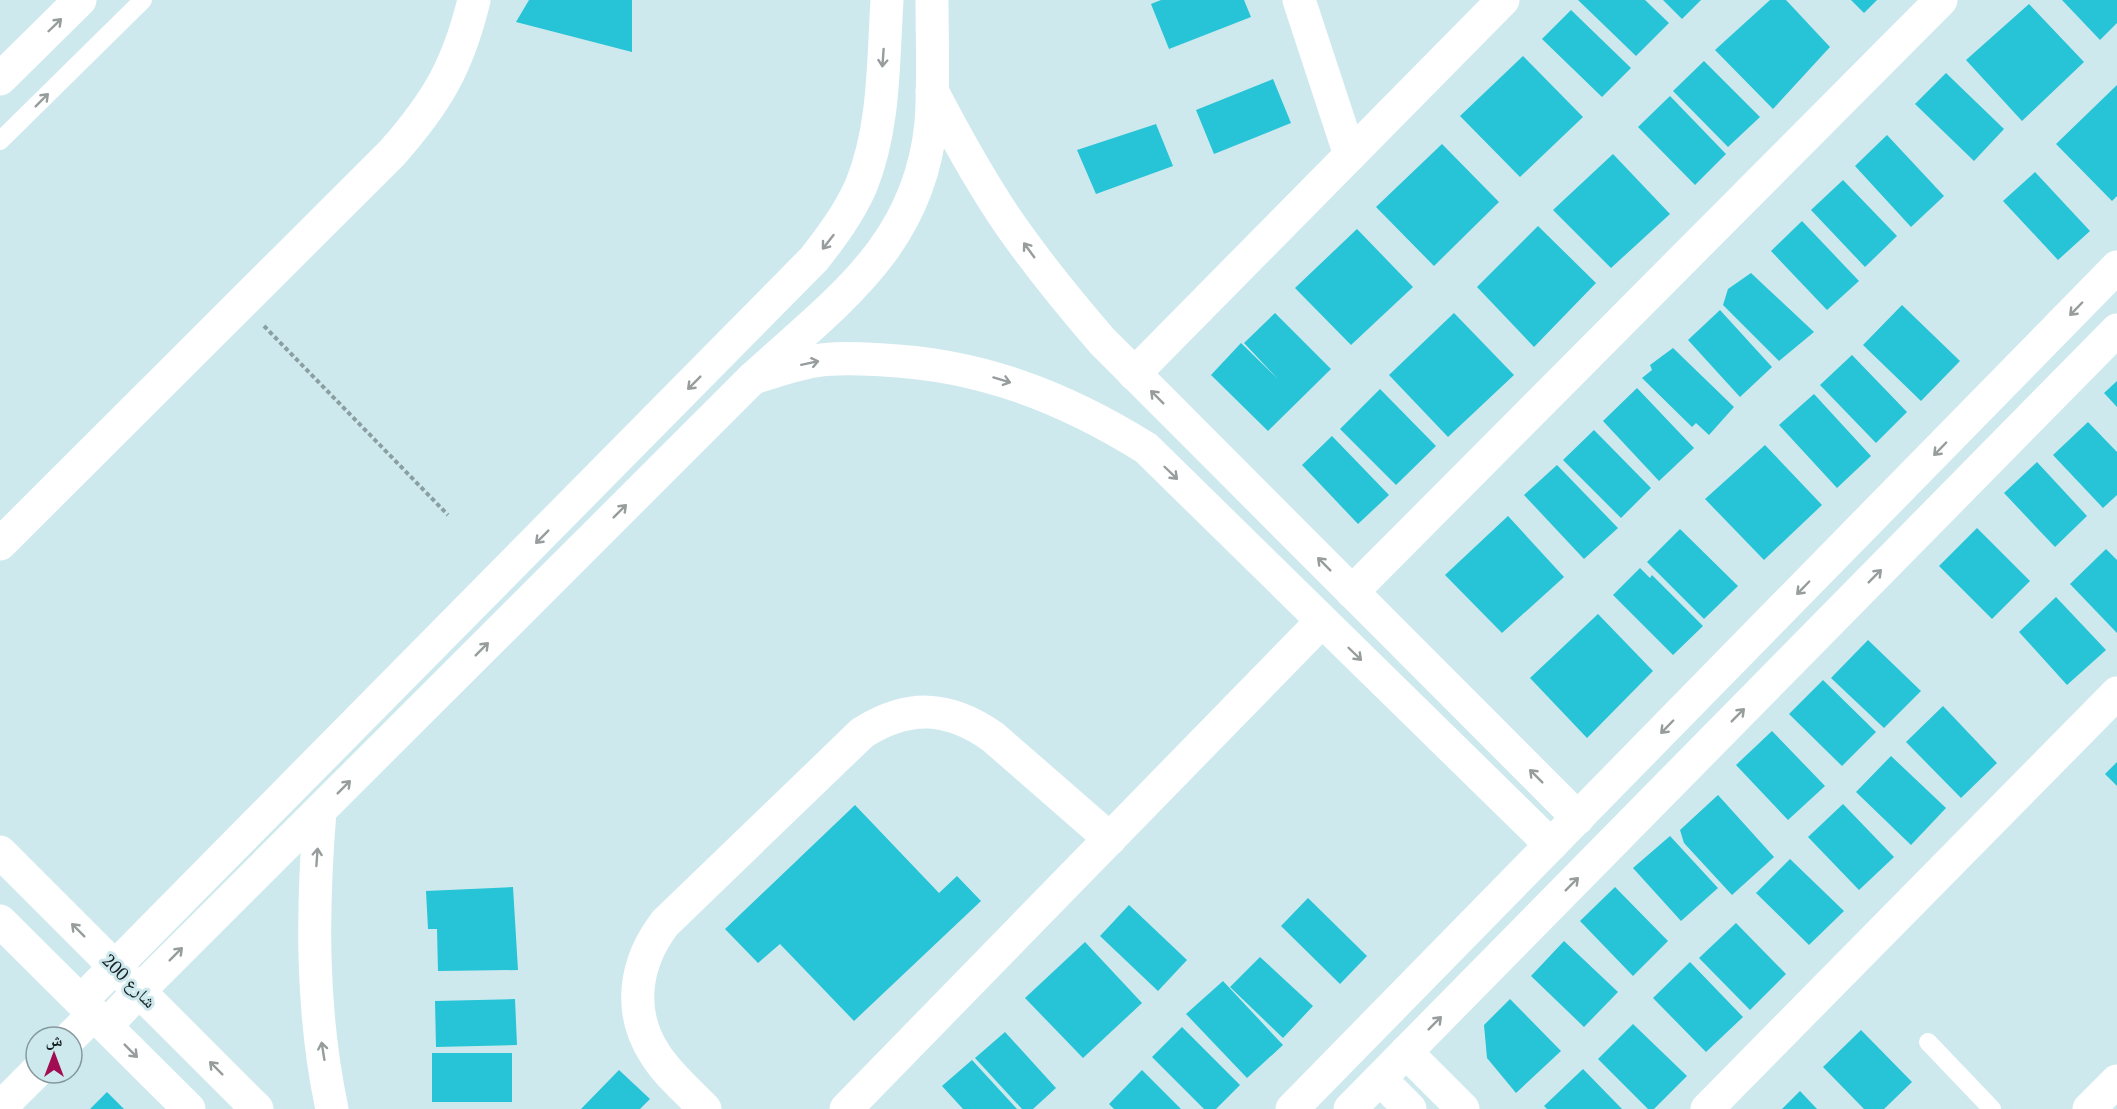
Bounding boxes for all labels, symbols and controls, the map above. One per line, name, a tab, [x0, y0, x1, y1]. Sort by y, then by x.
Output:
one-way arrow	[48, 17, 63, 32]
one-way arrow	[878, 48, 889, 68]
one-way arrow	[34, 93, 49, 108]
one-way arrow	[822, 233, 834, 249]
one-way arrow	[1022, 243, 1035, 259]
one-way arrow	[2069, 302, 2083, 317]
one-way arrow	[800, 357, 819, 368]
one-way arrow	[686, 375, 701, 390]
one-way arrow	[992, 375, 1011, 386]
one-way arrow	[1149, 389, 1164, 404]
one-way arrow	[1932, 441, 1947, 456]
one-way arrow	[1164, 466, 1179, 481]
one-way arrow	[612, 504, 627, 518]
one-way arrow	[535, 529, 549, 544]
one-way arrow	[1317, 557, 1332, 572]
one-way arrow	[1868, 568, 1882, 583]
one-way arrow	[1796, 580, 1810, 595]
one-way arrow	[474, 641, 489, 656]
one-way arrow	[1348, 647, 1363, 661]
one-way arrow	[1731, 707, 1746, 722]
one-way arrow	[1659, 720, 1674, 735]
one-way arrow	[1529, 769, 1544, 784]
one-way arrow	[337, 779, 351, 794]
one-way arrow	[311, 847, 322, 867]
one-way arrow	[1565, 876, 1579, 891]
one-way arrow	[70, 922, 85, 937]
one-way arrow	[169, 947, 184, 962]
street label: شارع 200	[97, 948, 162, 1013]
one-way arrow	[1428, 1015, 1443, 1030]
north arrow	[24, 1025, 84, 1085]
text: ش	[46, 1029, 63, 1051]
one-way arrow	[317, 1042, 328, 1062]
one-way arrow	[123, 1043, 138, 1058]
one-way arrow	[208, 1060, 223, 1075]

